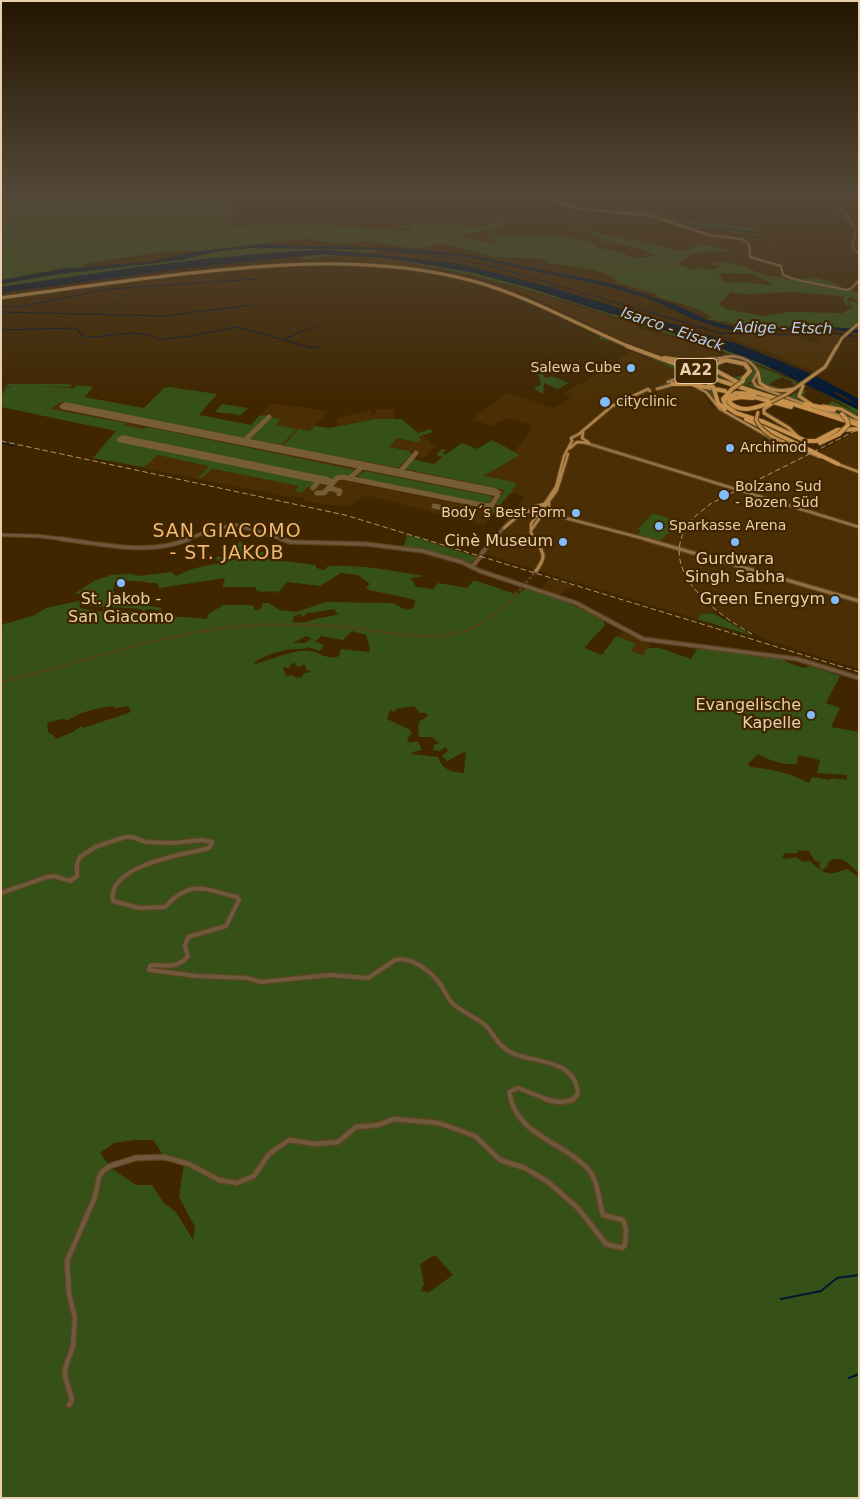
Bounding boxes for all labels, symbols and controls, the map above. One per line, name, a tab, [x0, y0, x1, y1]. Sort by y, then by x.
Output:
water label: Isarco - Eisack	[618, 304, 726, 356]
water label: Adige - Etsch	[734, 319, 832, 339]
road number: A22	[675, 358, 717, 384]
place label: Salewa Cube	[530, 360, 621, 376]
marker: Salewa Cube	[625, 362, 637, 374]
place label: cityclinic	[616, 394, 677, 410]
marker: cityclinic	[598, 395, 612, 409]
place label: Archimod	[740, 440, 807, 456]
marker: Archimod	[724, 442, 736, 454]
place label: Bolzano Sud - Bozen Süd	[735, 479, 822, 512]
marker: Bolzano Sud - Bozen Süd	[717, 488, 731, 502]
place label: Body´s Best Form	[441, 505, 566, 521]
marker: Body´s Best Form	[570, 507, 582, 519]
place label: Sparkasse Arena	[669, 518, 786, 534]
marker: Sparkasse Arena	[653, 520, 665, 532]
district label: SAN GIACOMO - ST. JAKOB	[151, 521, 303, 565]
place label: Cinè Museum	[444, 532, 553, 552]
marker: Cinè Museum	[557, 536, 569, 548]
marker: Gurdwara Singh Sabha	[729, 536, 741, 548]
place label: Gurdwara Singh Sabha	[685, 550, 785, 588]
marker: St. Jakob - San Giacomo	[115, 577, 127, 589]
place label: St. Jakob - San Giacomo	[68, 590, 174, 628]
place label: Green Energym	[700, 590, 825, 610]
marker: Green Energym	[829, 594, 841, 606]
place label: Evangelische Kapelle	[695, 696, 801, 734]
marker: Evangelische Kapelle	[805, 709, 817, 721]

